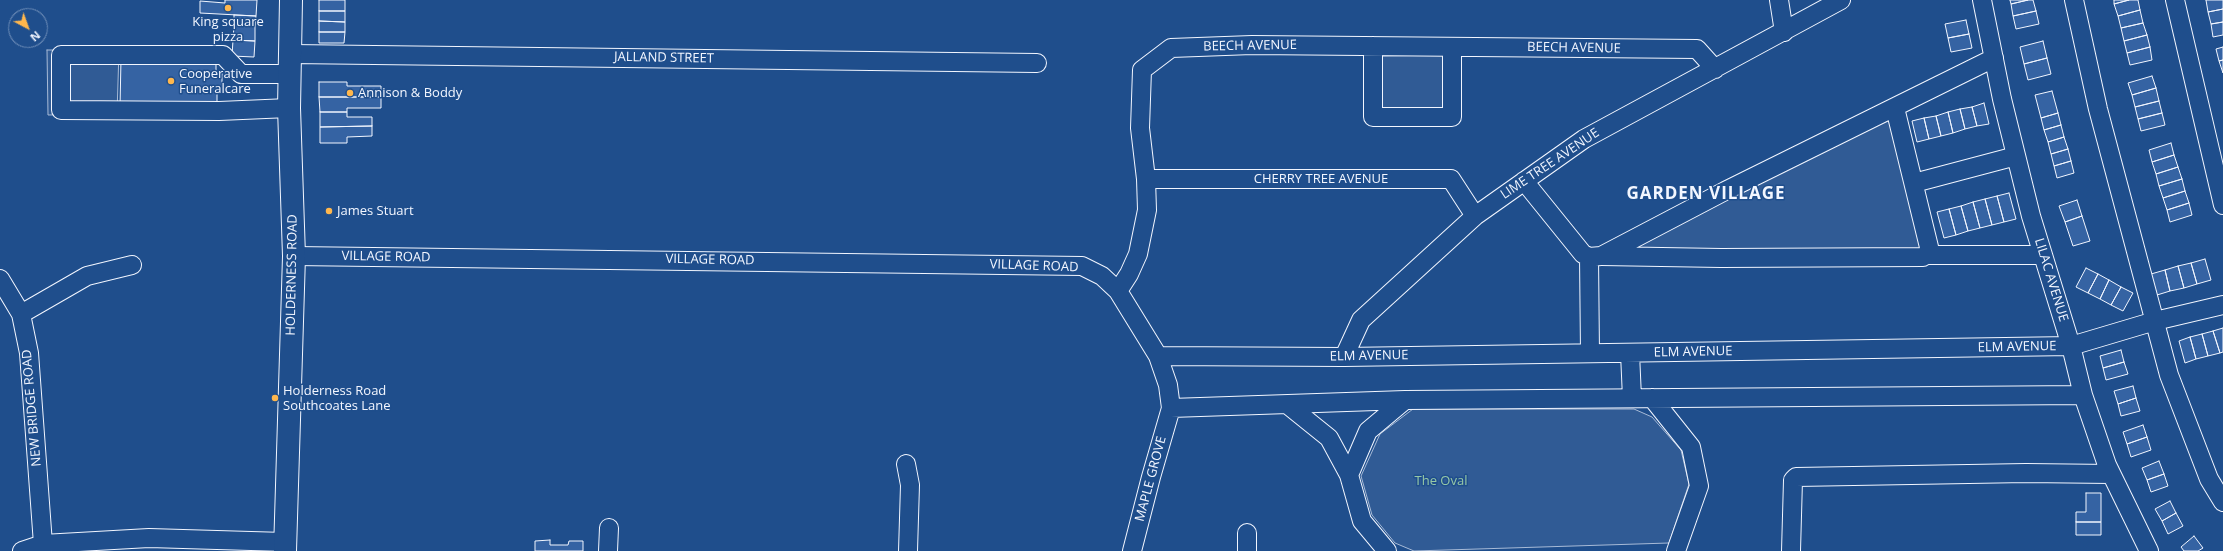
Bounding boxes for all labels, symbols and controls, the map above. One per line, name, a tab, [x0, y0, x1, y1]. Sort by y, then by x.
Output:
marker: King square pizza	[223, 3, 233, 13]
north arrow	[8, 8, 48, 48]
place label: King square pizza	[192, 14, 264, 45]
text: N	[27, 28, 44, 45]
street label: BEECH AVENUE	[1203, 37, 1297, 55]
street label: BEECH AVENUE	[1527, 39, 1621, 57]
street label: JALLAND STREET	[614, 49, 714, 67]
place label: Cooperative Funeralcare	[179, 66, 252, 97]
marker: Cooperative Funeralcare	[166, 76, 176, 86]
place label: Annison & Boddy	[358, 85, 462, 101]
marker: Annison & Boddy	[345, 88, 355, 98]
street label: LIME TREE AVENUE	[1498, 125, 1602, 203]
street label: CHERRY TREE AVENUE	[1254, 171, 1388, 187]
district label: GARDEN VILLAGE	[1626, 184, 1786, 204]
place label: James Stuart	[337, 203, 414, 219]
marker: James Stuart	[324, 206, 334, 216]
street label: HOLDERNESS ROAD	[283, 214, 301, 336]
street label: LILAC AVENUE	[2031, 236, 2071, 324]
street label: VILLAGE ROAD	[341, 248, 431, 266]
street label: VILLAGE ROAD	[665, 251, 755, 269]
street label: VILLAGE ROAD	[989, 257, 1079, 275]
street label: ELM AVENUE	[1977, 339, 2057, 355]
street label: ELM AVENUE	[1653, 344, 1733, 360]
street label: ELM AVENUE	[1329, 348, 1409, 364]
street label: NEW BRIDGE ROAD	[19, 349, 45, 467]
place label: Holderness Road Southcoates Lane	[283, 383, 391, 414]
marker: Holderness Road Southcoates Lane	[270, 393, 280, 403]
street label: MAPLE GROVE	[1132, 435, 1170, 523]
park label: The Oval	[1415, 473, 1467, 489]

